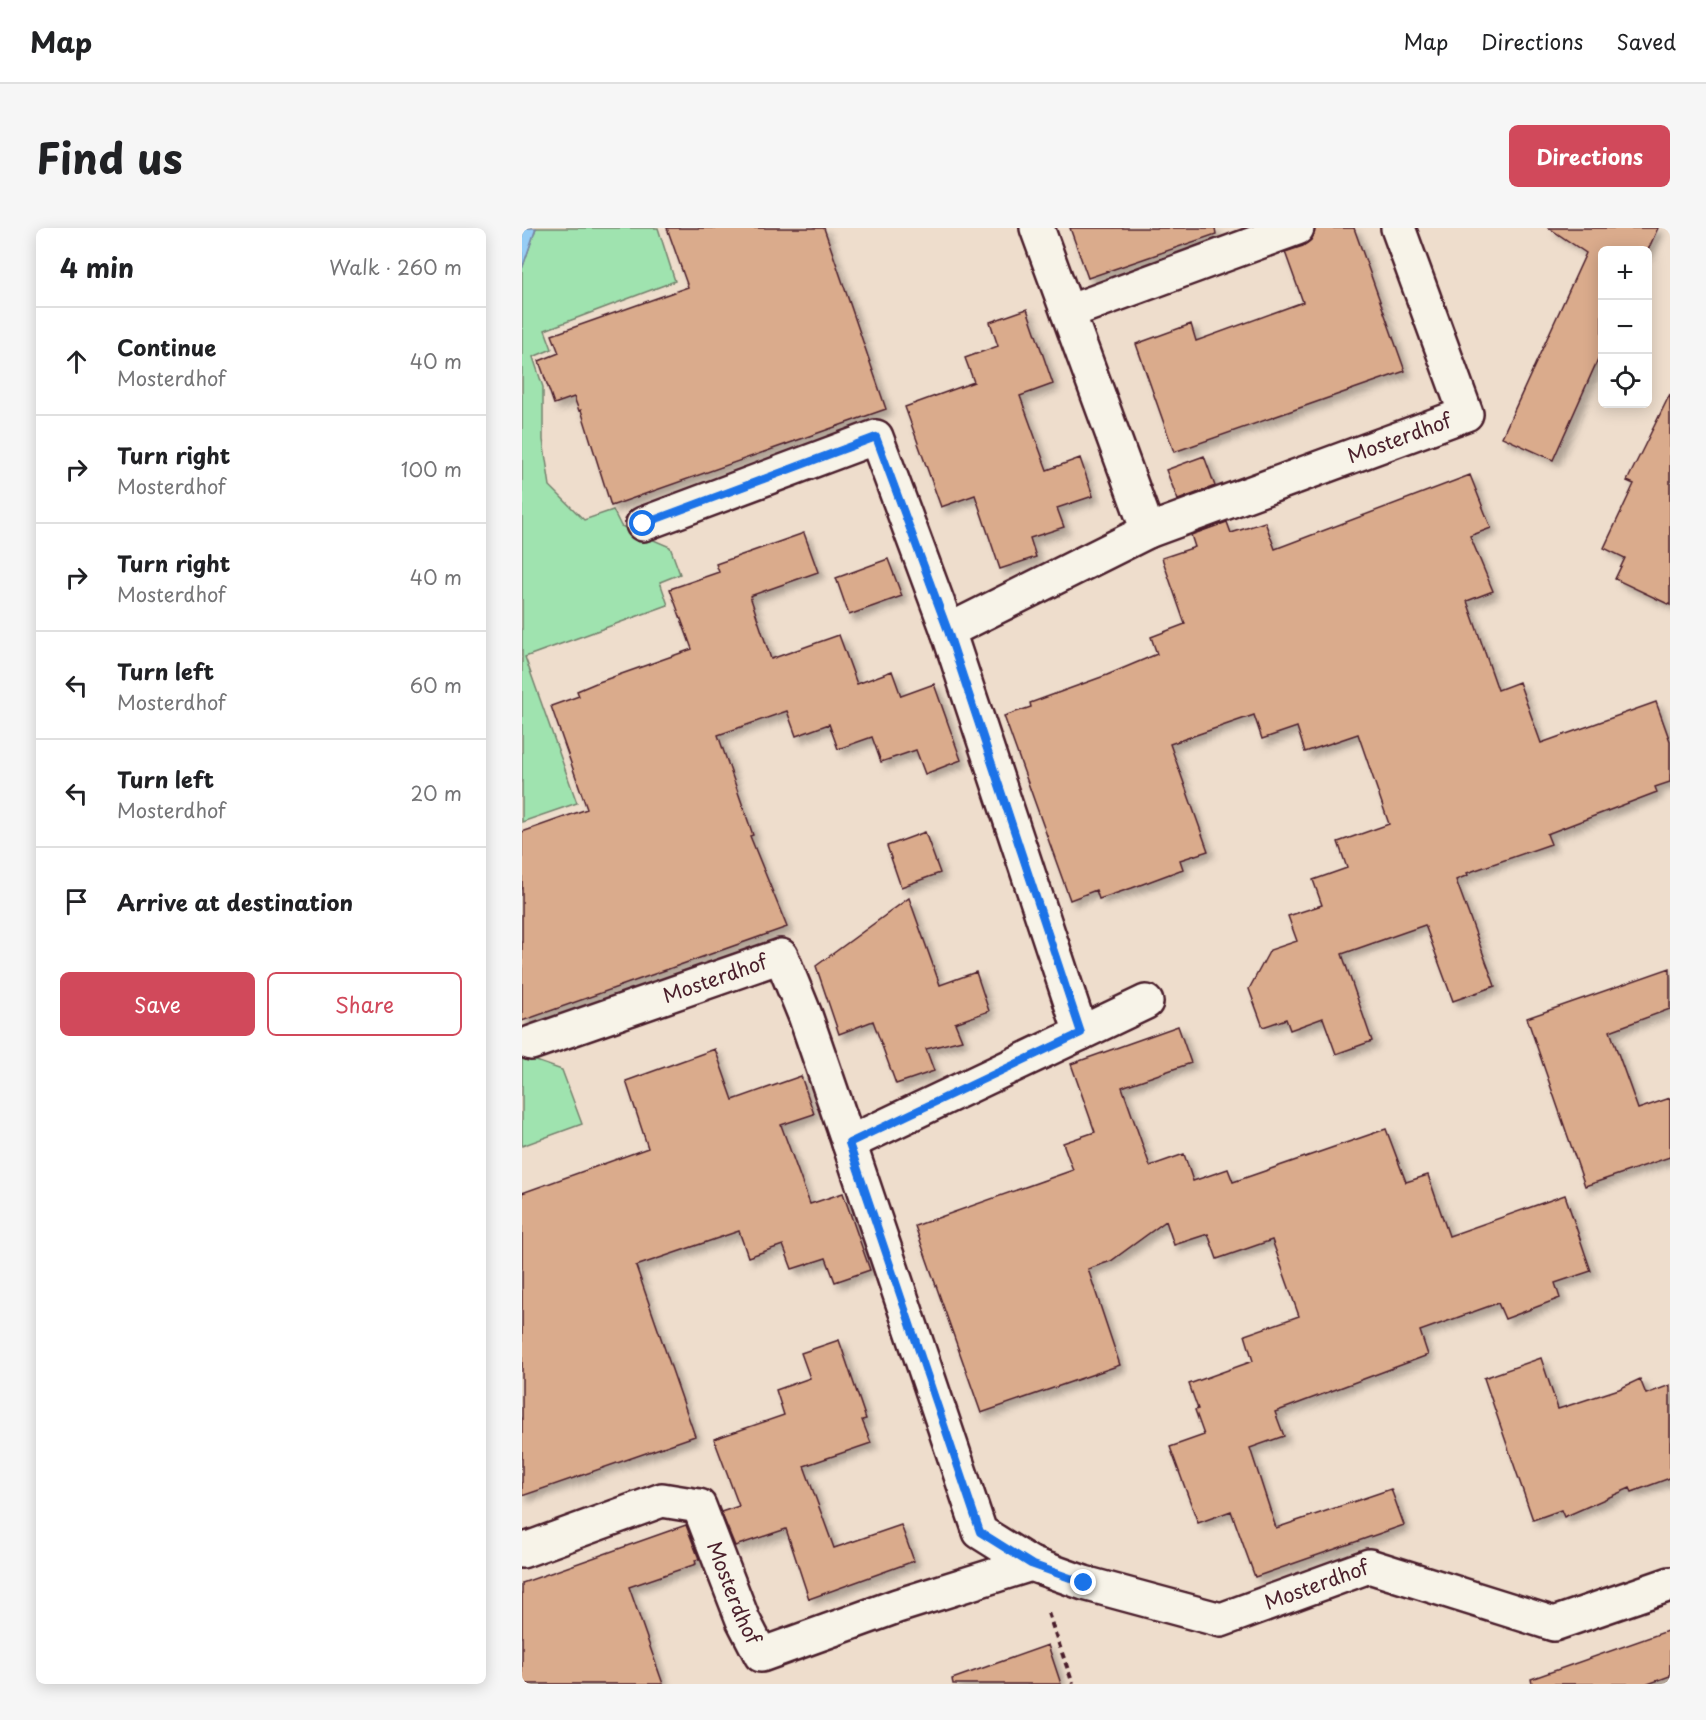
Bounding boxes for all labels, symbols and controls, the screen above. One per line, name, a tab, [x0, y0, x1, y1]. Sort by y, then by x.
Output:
text: Map	[30, 20, 92, 63]
text: Map	[1403, 25, 1448, 57]
text: Directions	[1481, 25, 1583, 57]
text: Saved	[1616, 25, 1676, 57]
text: Find us	[36, 125, 183, 188]
button: Directions	[1509, 125, 1670, 187]
map controls	[1598, 246, 1652, 408]
button: +	[1598, 246, 1652, 300]
text: 4 min	[60, 248, 134, 287]
text: Walk · 260 m	[329, 252, 462, 282]
button: −	[1598, 300, 1652, 354]
text: Continue	[117, 330, 216, 363]
icon: ahead	[60, 345, 93, 378]
text: 40 m	[410, 346, 462, 376]
button: locate	[1598, 354, 1652, 408]
text: Mosterdhof	[117, 363, 226, 393]
street label: Mosterdhof	[1343, 404, 1457, 470]
text: Turn right	[117, 438, 230, 471]
icon: right	[60, 453, 93, 486]
text: 100 m	[401, 454, 462, 484]
text: Mosterdhof	[117, 471, 226, 501]
route start	[629, 510, 655, 536]
text: Turn right	[117, 546, 230, 579]
icon: right	[60, 561, 93, 594]
text: 40 m	[410, 562, 462, 592]
text: Mosterdhof	[117, 579, 226, 609]
text: Turn left	[117, 654, 214, 687]
icon: left	[60, 669, 93, 702]
text: 60 m	[410, 670, 462, 700]
text: Mosterdhof	[117, 687, 226, 717]
text: Turn left	[117, 762, 214, 795]
icon: left	[60, 777, 93, 810]
text: 20 m	[410, 778, 462, 808]
text: Mosterdhof	[117, 795, 226, 825]
icon: arrive	[60, 885, 93, 918]
text: Arrive at destination	[117, 885, 353, 918]
street label: Mosterdhof	[658, 945, 772, 1010]
button: Save	[60, 972, 255, 1036]
button: Share	[267, 972, 462, 1036]
street label: Mosterdhof	[700, 1537, 770, 1650]
street label: Mosterdhof	[1260, 1551, 1374, 1617]
route end	[1070, 1569, 1096, 1595]

